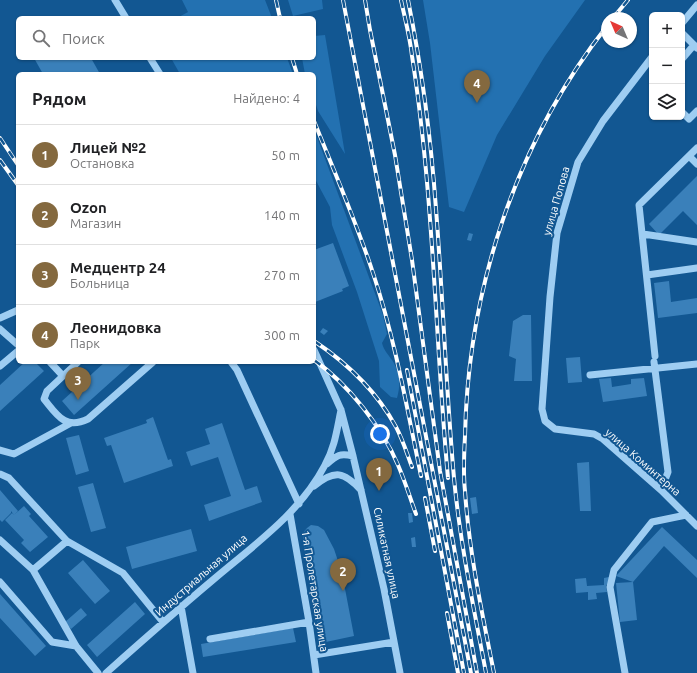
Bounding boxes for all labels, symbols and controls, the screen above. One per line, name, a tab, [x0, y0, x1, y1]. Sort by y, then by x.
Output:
north arrow	[601, 12, 637, 48]
map controls	[649, 12, 685, 120]
button: +	[649, 12, 685, 48]
search box	[16, 16, 316, 60]
icon: search	[30, 27, 52, 49]
text: Поиск	[62, 30, 105, 47]
button: −	[649, 48, 685, 84]
pin: 4	[464, 70, 490, 103]
button: layers	[649, 84, 685, 120]
text: Рядом	[32, 89, 87, 108]
text: Найдено: 4	[233, 91, 300, 105]
text: Лицей №2	[70, 139, 147, 156]
text: 1	[41, 148, 49, 162]
text: 50 m	[271, 148, 300, 162]
text: Остановка	[70, 156, 135, 170]
street label: улица Попова	[540, 165, 572, 237]
text: Ozon	[70, 199, 107, 216]
text: 2	[41, 208, 49, 222]
text: 140 m	[264, 208, 300, 222]
text: Магазин	[70, 216, 121, 230]
text: Медцентр 24	[70, 259, 166, 276]
text: 3	[41, 268, 49, 282]
text: 270 m	[264, 268, 300, 282]
text: Больница	[70, 276, 129, 290]
text: Леонидовка	[70, 319, 161, 336]
text: 4	[41, 328, 49, 342]
text: 300 m	[264, 328, 300, 342]
text: Парк	[70, 336, 100, 350]
pin: 3	[65, 367, 91, 400]
your location	[370, 424, 390, 444]
street label: улица Коминтерна	[603, 426, 683, 498]
pin: 1	[366, 458, 392, 491]
street label: Силикатная улица	[371, 506, 403, 600]
street label: 1-я Пролетарская улица	[299, 529, 331, 653]
street label: Индустриальная улица	[153, 532, 249, 618]
pin: 2	[330, 558, 356, 591]

